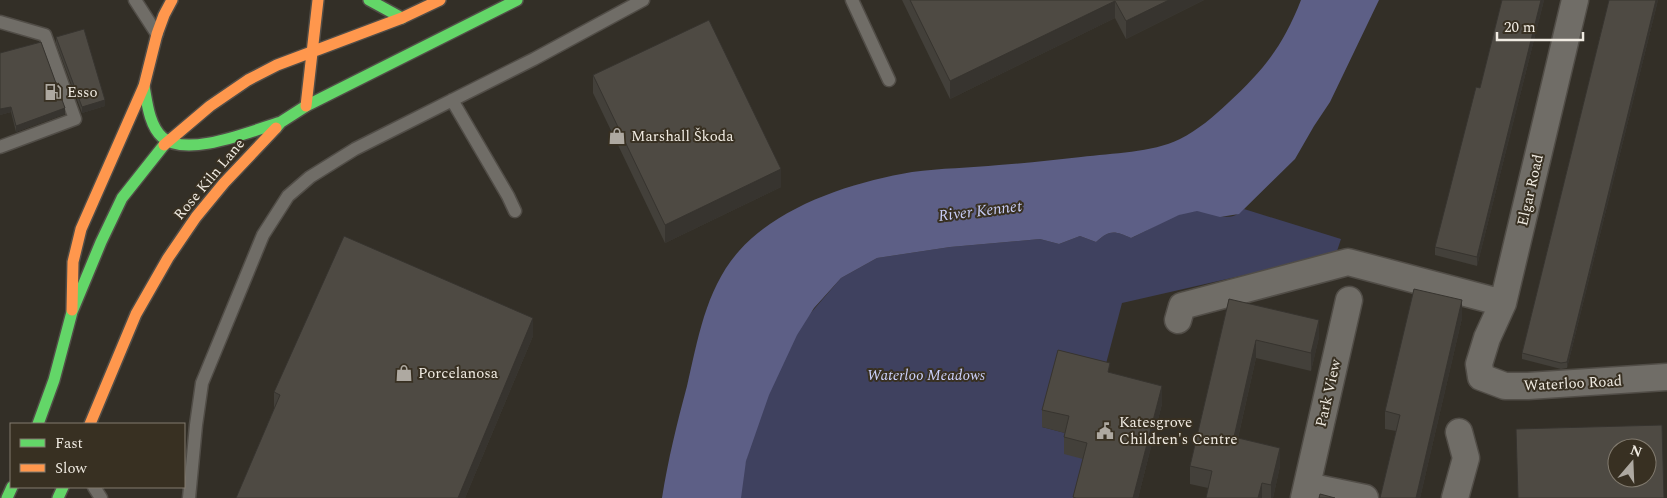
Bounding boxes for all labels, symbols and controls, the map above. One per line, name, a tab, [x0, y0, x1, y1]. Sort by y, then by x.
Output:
scale bar	[1497, 10, 1583, 42]
text: 20 m	[1504, 16, 1536, 39]
place label: Esso	[67, 81, 98, 104]
fuel station icon: Esso	[43, 82, 63, 102]
place label: Marshall Škoda	[631, 125, 734, 148]
shop icon: Marshall Škoda	[607, 126, 627, 146]
street label: Rose Kiln Lane	[168, 133, 251, 225]
street label: Elgar Road	[1511, 152, 1550, 228]
water label: River Kennet	[937, 194, 1024, 228]
street label: Park View	[1310, 356, 1348, 429]
place label: Porcelanosa	[418, 362, 499, 385]
shop icon: Porcelanosa	[394, 363, 414, 383]
park label: Waterloo Meadows	[867, 364, 986, 387]
street label: Waterloo Road	[1523, 369, 1623, 398]
place label: Katesgrove Children's Centre	[1119, 411, 1238, 451]
public building icon: Katesgrove Children's Centre	[1095, 421, 1115, 441]
legend	[10, 423, 185, 488]
text: Fast	[55, 432, 83, 455]
north arrow	[1607, 438, 1657, 488]
text: N	[1627, 439, 1645, 463]
text: Slow	[55, 457, 87, 480]

